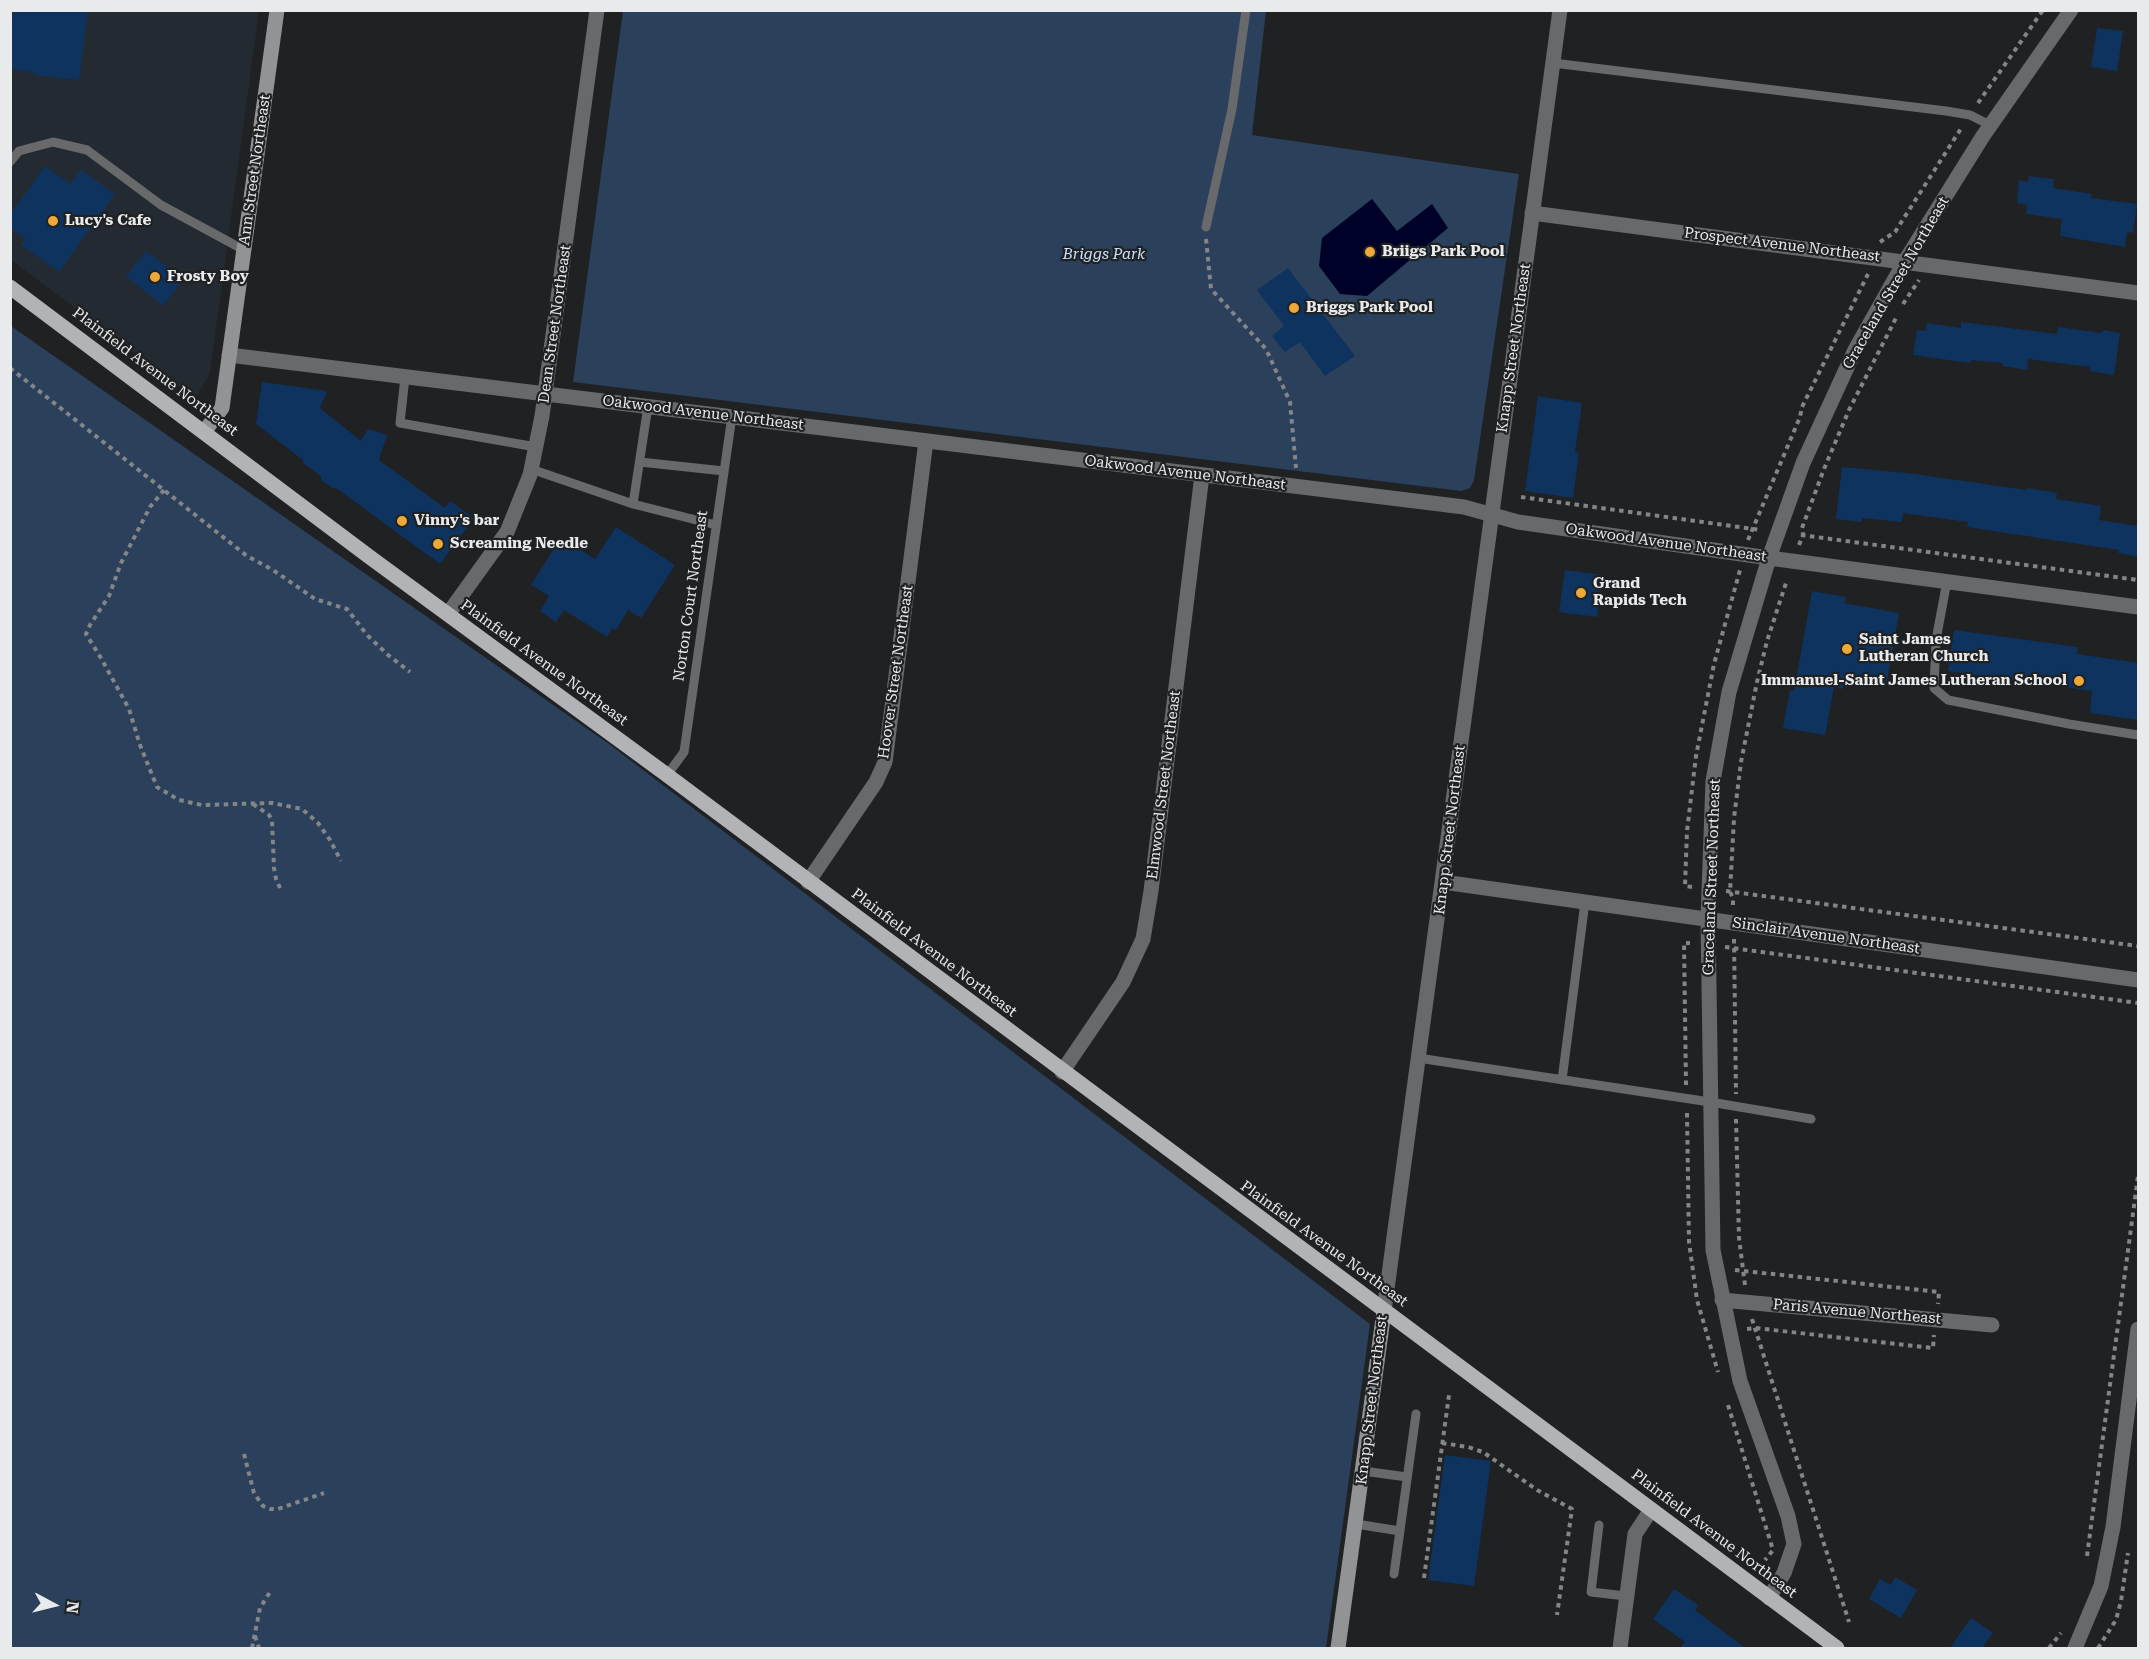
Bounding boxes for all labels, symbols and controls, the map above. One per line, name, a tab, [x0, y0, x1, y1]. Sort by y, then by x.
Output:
street label: Ann Street Northeast	[235, 93, 275, 247]
street label: Graceland Street Northeast	[1839, 193, 1953, 373]
place label: Lucy's Cafe	[65, 212, 151, 230]
marker: Lucy's Cafe	[46, 214, 60, 228]
street label: Prospect Avenue Northeast	[1683, 224, 1881, 266]
place label: Briigs Park Pool	[1382, 243, 1504, 261]
street label: Dean Street Northeast	[535, 244, 575, 404]
marker: Briigs Park Pool	[1363, 245, 1377, 259]
park label: Briggs Park	[1063, 246, 1145, 264]
street label: Knapp Street Northeast	[1493, 262, 1535, 434]
place label: Frosty Boy	[167, 268, 249, 286]
marker: Frosty Boy	[148, 270, 162, 284]
place label: Briggs Park Pool	[1306, 299, 1433, 317]
marker: Briggs Park Pool	[1287, 301, 1301, 315]
street label: Plainfield Avenue Northeast	[69, 304, 241, 440]
street label: Oakwood Avenue Northeast	[601, 392, 805, 434]
street label: Oakwood Avenue Northeast	[1083, 452, 1287, 494]
street label: Norton Court Northeast	[670, 509, 712, 683]
place label: Vinny's bar	[414, 512, 499, 530]
marker: Vinny's bar	[395, 514, 409, 528]
street label: Oakwood Avenue Northeast	[1564, 520, 1768, 566]
place label: Screaming Needle	[450, 535, 588, 553]
marker: Screaming Needle	[431, 537, 445, 551]
place label: Grand Rapids Tech	[1593, 575, 1687, 610]
street label: Hoover Street Northeast	[875, 584, 917, 760]
marker: Grand Rapids Tech	[1574, 586, 1588, 600]
street label: Plainfield Avenue Northeast	[457, 596, 631, 730]
place label: Saint James Lutheran Church	[1859, 631, 1988, 666]
marker: Saint James Lutheran Church	[1840, 642, 1854, 656]
place label: Immanuel-Saint James Lutheran School	[1761, 672, 2067, 690]
marker: Immanuel-Saint James Lutheran School	[2072, 674, 2086, 688]
street label: Elmwood Street Northeast	[1143, 689, 1185, 881]
street label: Knapp Street Northeast	[1431, 744, 1469, 916]
street label: Graceland Street Northeast	[1700, 778, 1724, 976]
street label: Plainfield Avenue Northeast	[848, 885, 1020, 1021]
street label: Sinclair Avenue Northeast	[1731, 914, 1921, 958]
street label: Plainfield Avenue Northeast	[1237, 1177, 1411, 1311]
street label: Paris Avenue Northeast	[1772, 1296, 1942, 1328]
street label: Knapp Street Northeast	[1353, 1314, 1391, 1486]
street label: Plainfield Avenue Northeast	[1628, 1466, 1800, 1602]
north arrow	[24, 1575, 84, 1635]
text: N	[62, 1600, 83, 1615]

